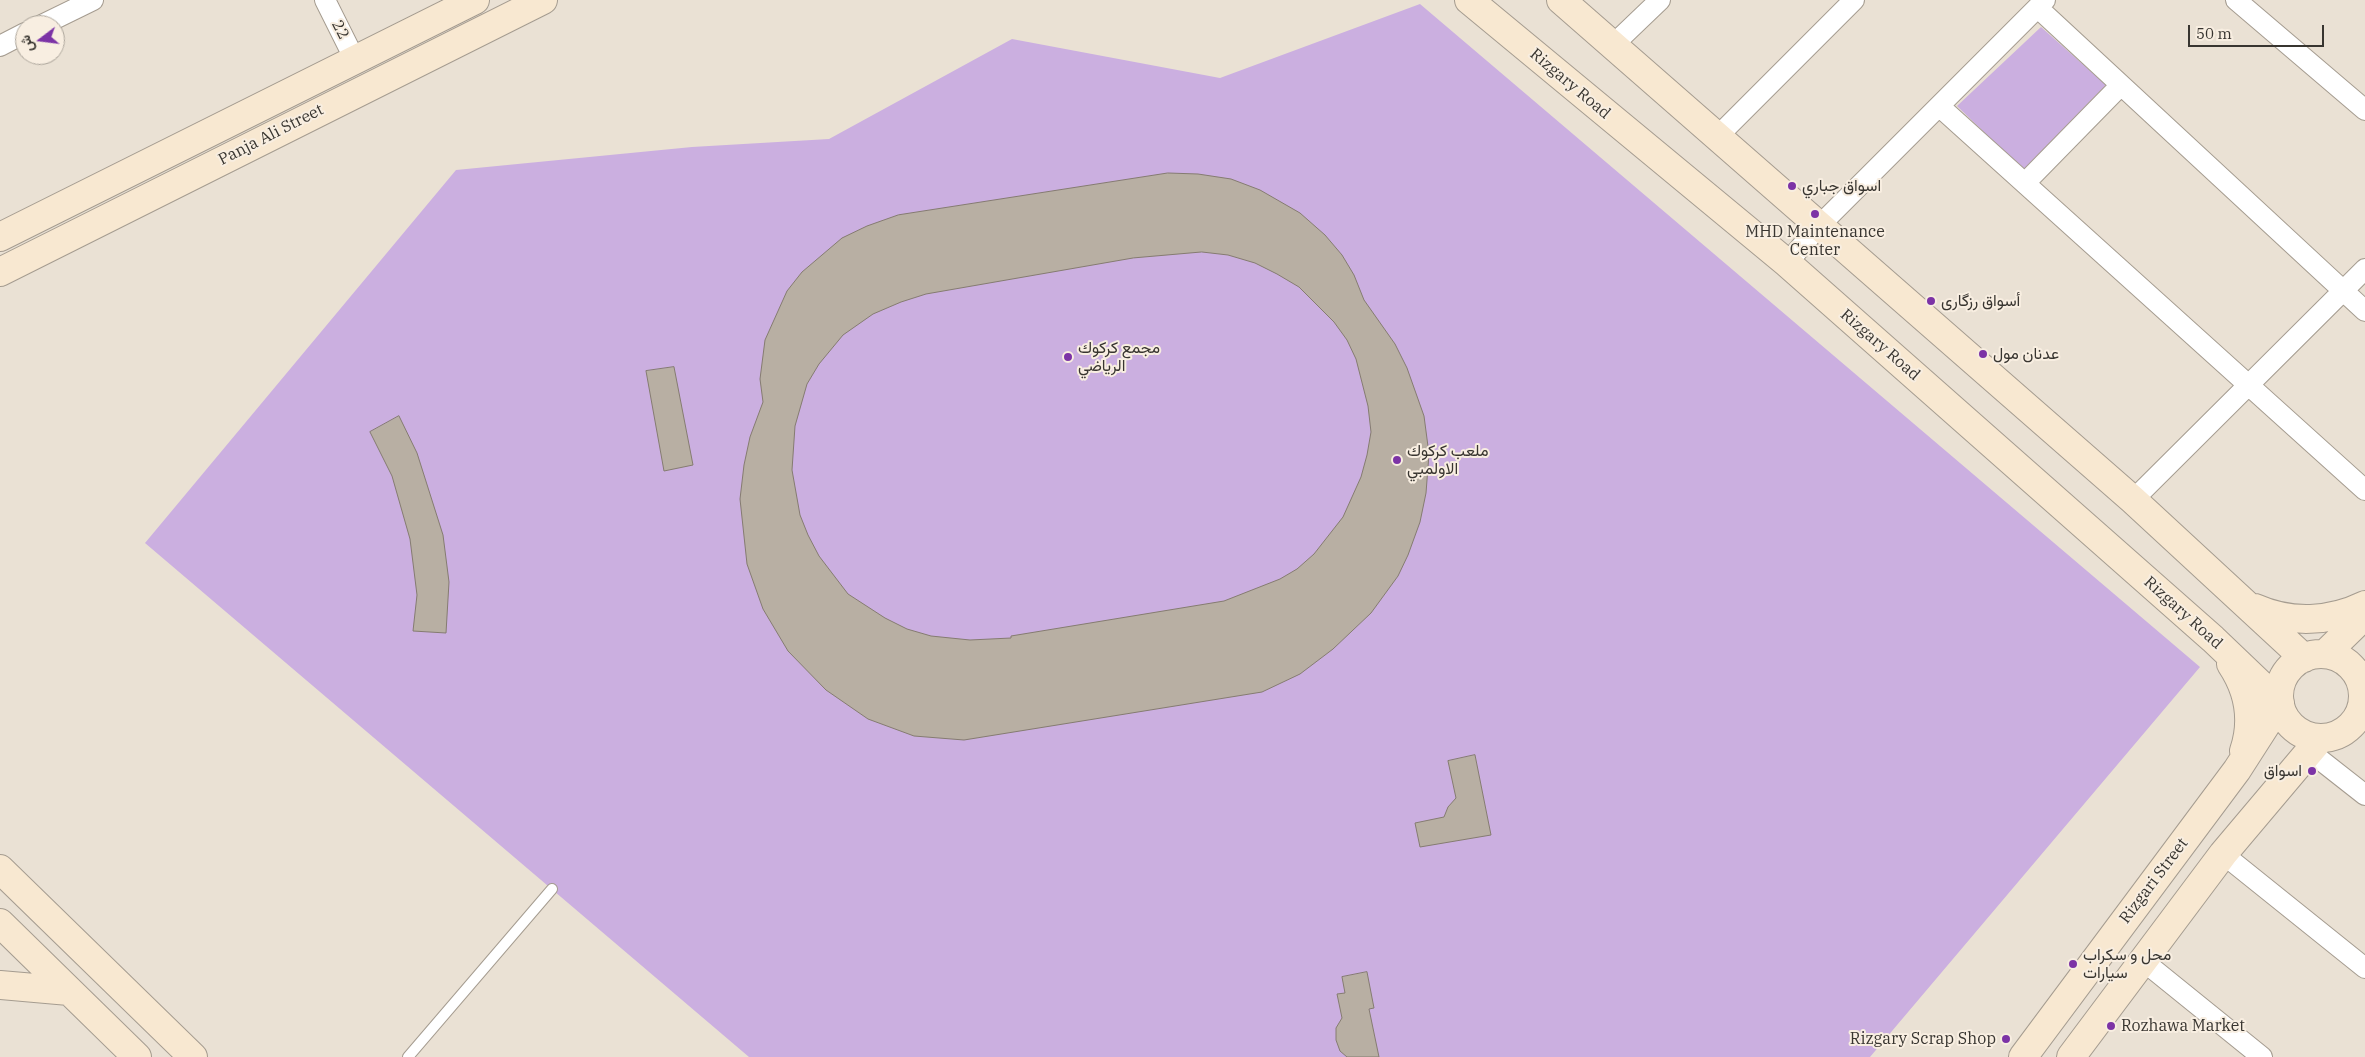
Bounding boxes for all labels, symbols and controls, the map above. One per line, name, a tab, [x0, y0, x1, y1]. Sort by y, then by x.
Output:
north arrow	[15, 15, 65, 65]
scale bar	[2190, 15, 2326, 47]
street label: 22	[327, 17, 353, 43]
text: 50 m	[2196, 24, 2232, 43]
text: ش	[16, 33, 37, 54]
street label: Rizgary Road	[1526, 45, 1614, 123]
street label: Panja Ali Street	[215, 100, 327, 170]
place label: اسواق جباري	[1802, 176, 1881, 196]
marker: اسواق جباري	[1786, 180, 1798, 192]
marker: MHD Maintenance Center	[1809, 208, 1821, 220]
place label: MHD Maintenance Center	[1745, 222, 1885, 260]
place label: أسواق رزگارى	[1941, 291, 2020, 311]
marker: أسواق رزگارى	[1925, 295, 1937, 307]
street label: Rizgary Road	[1836, 305, 1924, 385]
place label: مجمع كركوك الرياضي	[1078, 338, 1160, 376]
place label: عدنان مول	[1993, 344, 2059, 364]
marker: عدنان مول	[1977, 348, 1989, 360]
marker: مجمع كركوك الرياضي	[1062, 351, 1074, 363]
place label: ملعب كركوك الاولمبي	[1407, 441, 1488, 479]
marker: ملعب كركوك الاولمبي	[1391, 454, 1403, 466]
street label: Rizgary Road	[2140, 573, 2226, 653]
place label: اسواق	[2264, 761, 2302, 781]
marker: اسواق	[2306, 765, 2318, 777]
street label: Rizgari Street	[2116, 834, 2192, 928]
place label: محل و سكراب سيارات	[2083, 945, 2171, 983]
marker: محل و سكراب سيارات	[2067, 958, 2079, 970]
place label: Rozhawa Market	[2121, 1016, 2245, 1036]
marker: Rozhawa Market	[2105, 1020, 2117, 1032]
place label: Rizgary Scrap Shop	[1850, 1029, 1996, 1049]
marker: Rizgary Scrap Shop	[2000, 1033, 2012, 1045]

